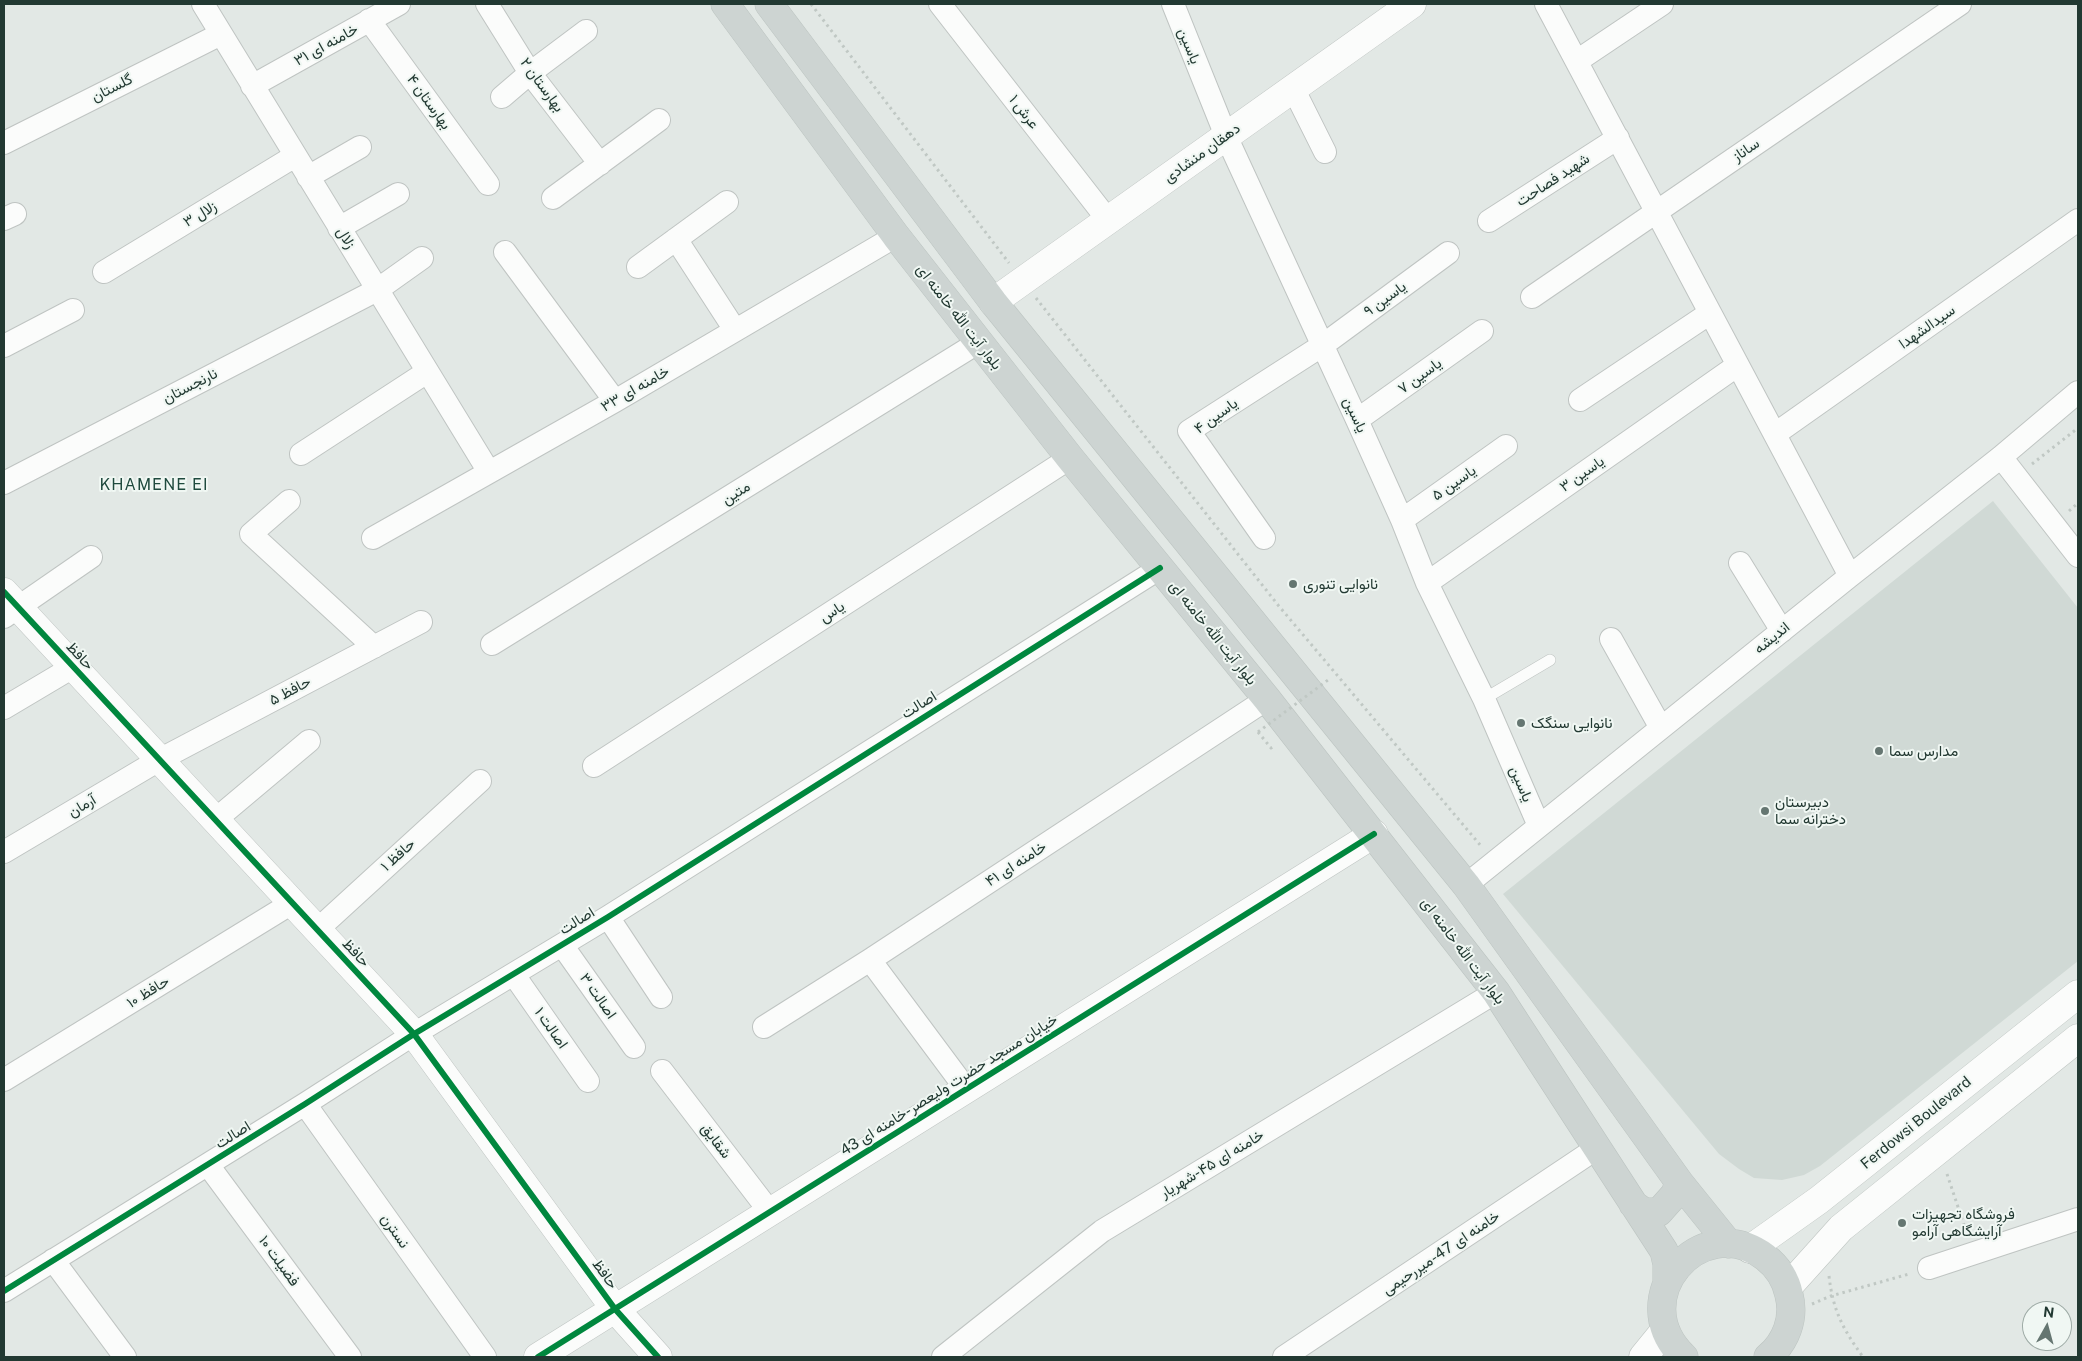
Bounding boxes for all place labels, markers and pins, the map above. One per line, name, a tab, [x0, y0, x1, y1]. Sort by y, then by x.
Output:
place label: نانوایی تنوری	[1303, 575, 1378, 593]
marker: نانوایی تنوری	[1287, 578, 1299, 590]
place label: نانوایی سنگک	[1531, 714, 1612, 732]
marker: نانوایی سنگک	[1515, 717, 1527, 729]
place label: مدارس سما	[1889, 742, 1958, 760]
marker: مدارس سما	[1873, 745, 1885, 757]
place label: دبیرستان دخترانه سما	[1775, 793, 1846, 828]
marker: دبیرستان دخترانه سما	[1759, 805, 1771, 817]
place label: فروشگاه تجهیزات آرایشگاهی آرامو	[1912, 1205, 2015, 1240]
marker: فروشگاه تجهیزات آرایشگاهی آرامو	[1896, 1217, 1908, 1229]

